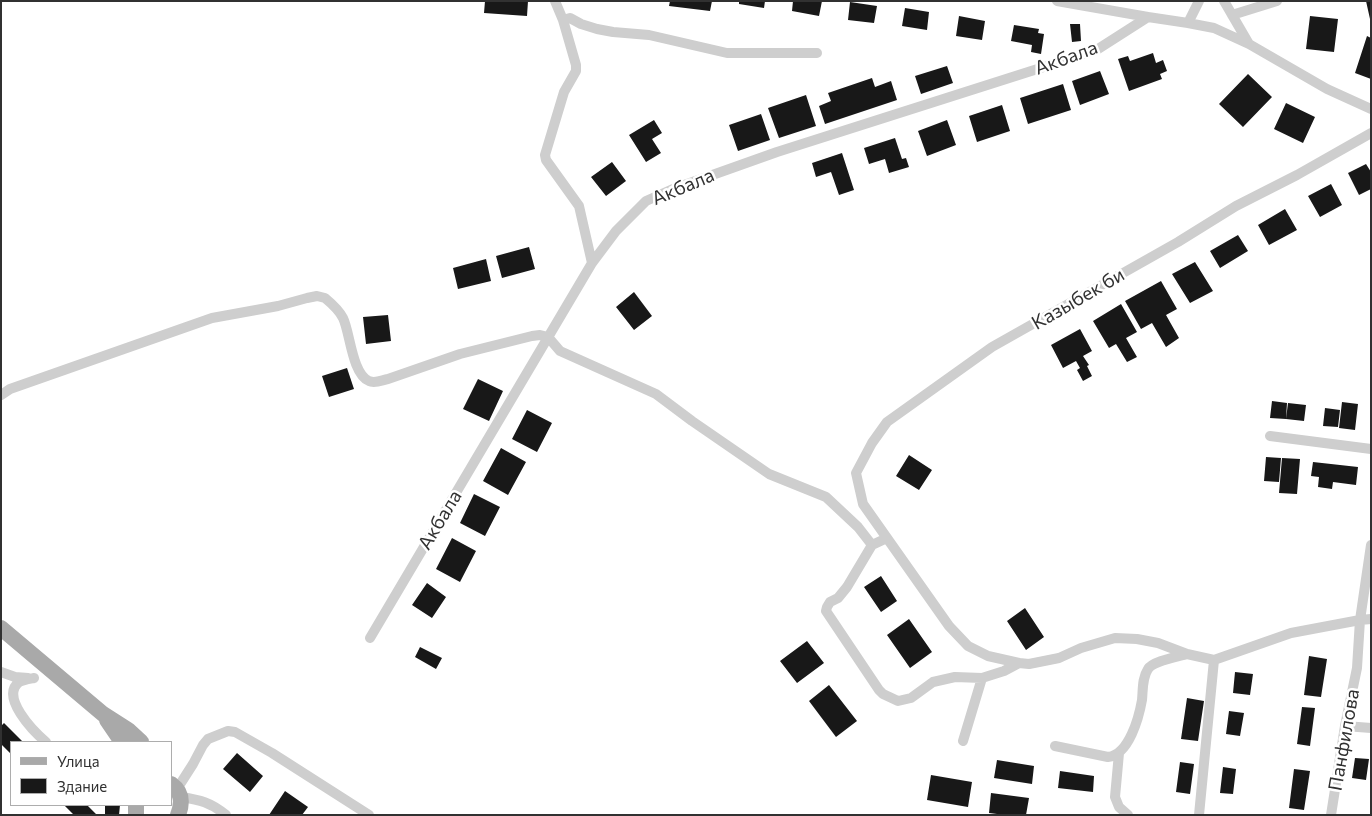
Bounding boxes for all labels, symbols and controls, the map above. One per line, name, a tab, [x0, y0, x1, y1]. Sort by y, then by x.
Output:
street label: Акбала	[1031, 36, 1101, 80]
street label: Акбала	[648, 164, 718, 210]
street label: Казыбек би	[1028, 263, 1128, 335]
street label: Акбала	[413, 486, 467, 554]
street label: Панфилова	[1324, 687, 1364, 793]
legend	[10, 741, 172, 806]
text: Улица	[57, 752, 99, 770]
text: Здание	[57, 777, 107, 795]

